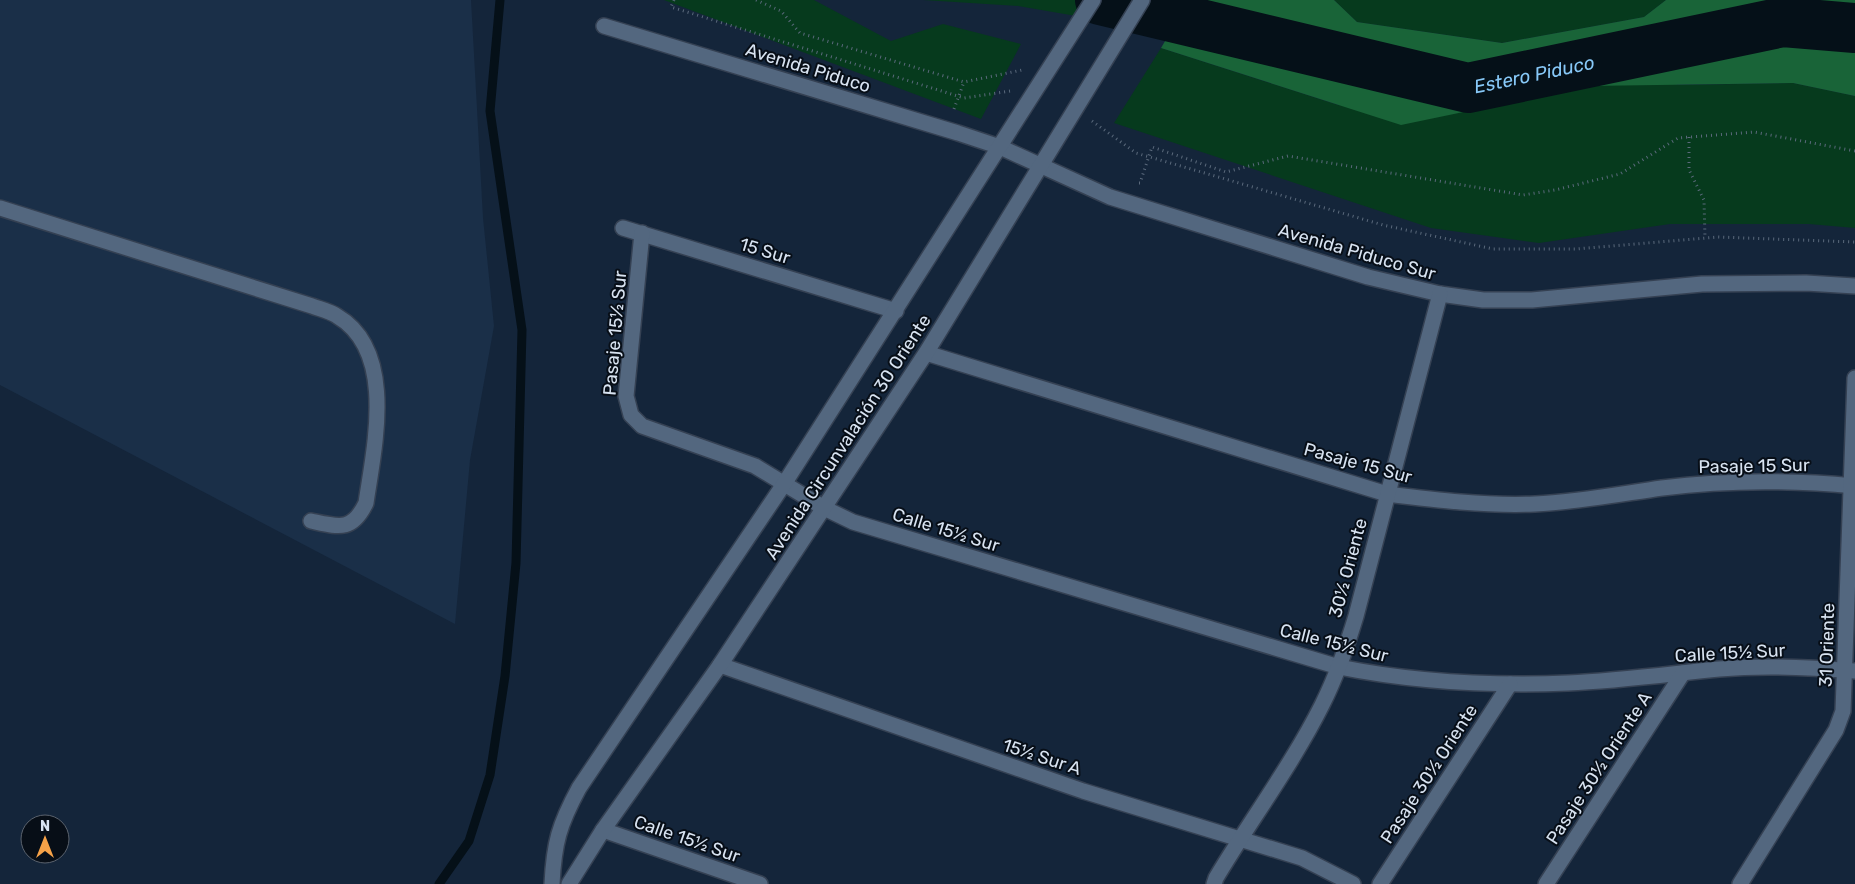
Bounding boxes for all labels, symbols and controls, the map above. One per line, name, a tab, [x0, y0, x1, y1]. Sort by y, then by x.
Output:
street label: Avenida Piduco	[743, 39, 873, 97]
water label: Estero Piduco	[1472, 50, 1597, 98]
street label: Avenida Piduco Sur	[1276, 219, 1438, 285]
street label: 15 Sur	[737, 233, 793, 269]
street label: Pasaje 15½ Sur	[599, 269, 631, 396]
street label: Avenida Circunvalación 30 Oriente	[760, 310, 936, 564]
street label: Pasaje 15 Sur	[1301, 438, 1415, 488]
street label: Pasaje 15 Sur	[1698, 454, 1810, 478]
street label: Calle 15½ Sur	[890, 503, 1002, 557]
street label: 30½ Oriente	[1324, 516, 1372, 620]
street label: 31 Oriente	[1815, 603, 1839, 687]
street label: Calle 15½ Sur	[1278, 619, 1391, 667]
street label: Calle 15½ Sur	[1674, 639, 1786, 667]
street label: Pasaje 30½ Oriente A	[1541, 688, 1657, 848]
street label: Pasaje 30½ Oriente	[1376, 700, 1482, 848]
street label: 15½ Sur A	[1000, 734, 1084, 780]
street label: Calle 15½ Sur	[631, 811, 743, 867]
north arrow	[20, 814, 70, 864]
text: N	[40, 818, 50, 835]

